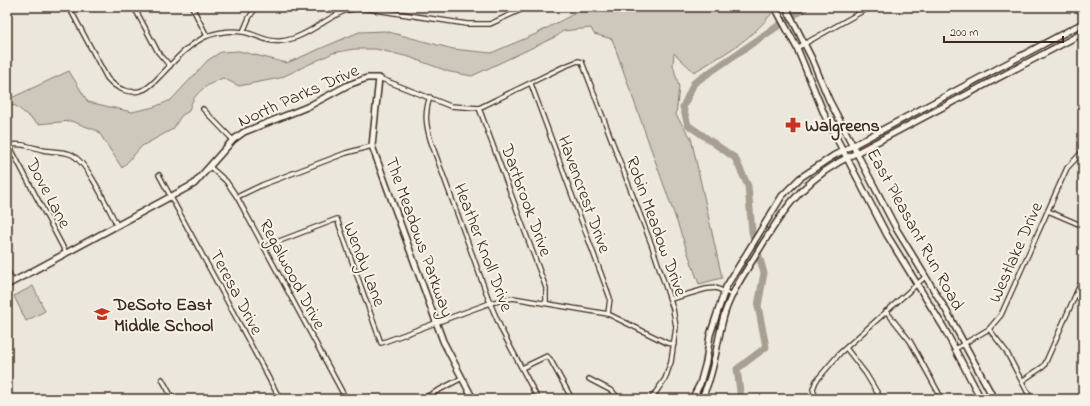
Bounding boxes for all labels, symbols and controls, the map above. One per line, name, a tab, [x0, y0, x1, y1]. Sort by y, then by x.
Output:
scale bar	[944, 18, 1063, 44]
text: 200 m	[950, 24, 979, 42]
street label: North Parks Drive	[234, 58, 364, 135]
place label: Walgreens	[805, 114, 880, 141]
pharmacy icon: Walgreens	[784, 116, 802, 134]
street label: Havencrest Drive	[550, 132, 617, 258]
street label: Dartbrook Drive	[492, 140, 558, 261]
street label: East Pleasant Run Road	[859, 144, 970, 316]
street label: Dove Lane	[17, 153, 77, 234]
street label: Robin Meadow Drive	[618, 153, 693, 301]
street label: The Meadows Parkway	[377, 154, 459, 322]
street label: Heather Knoll Drive	[446, 180, 519, 317]
street label: Westlake Drive	[983, 197, 1051, 307]
street label: Regalwood Drive	[250, 215, 332, 336]
street label: Wendy Lane	[335, 219, 392, 312]
street label: Teresa Drive	[202, 246, 269, 341]
place label: DeSoto East Middle School	[113, 293, 213, 340]
school or university icon: DeSoto East Middle School	[93, 305, 111, 323]

